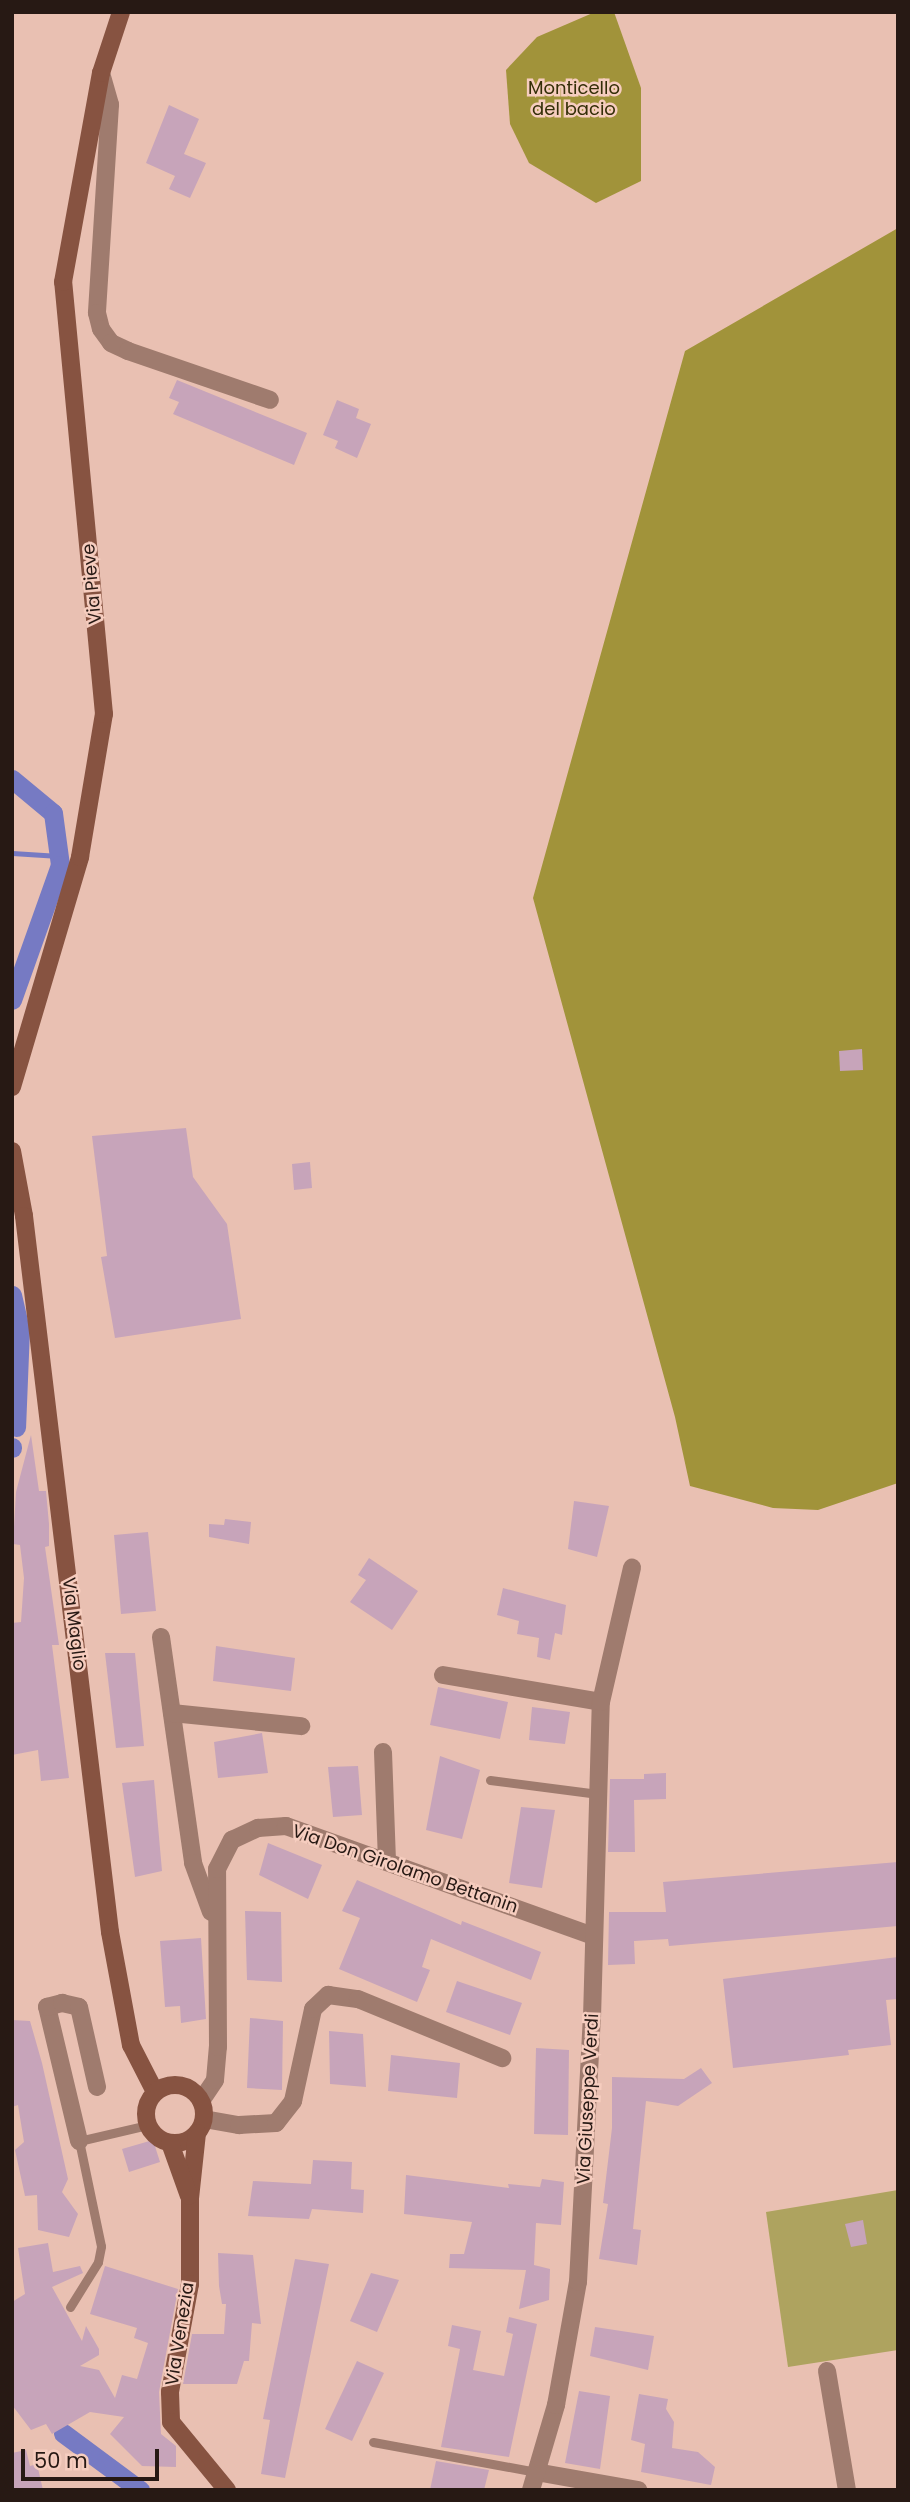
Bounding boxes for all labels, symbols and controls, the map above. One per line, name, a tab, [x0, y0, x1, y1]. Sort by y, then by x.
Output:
park label: Monticello del bacio	[528, 78, 620, 120]
street label: Via Pieve	[78, 543, 106, 625]
street label: Via Maglio	[58, 1576, 90, 1672]
street label: Via Don Girolamo Bettanin	[289, 1820, 521, 1918]
street label: Via Giuseppe Verdi	[573, 2013, 603, 2185]
street label: Via Venezia	[161, 2281, 199, 2387]
scale bar	[24, 2436, 163, 2480]
text: 50 m	[34, 2446, 88, 2475]

